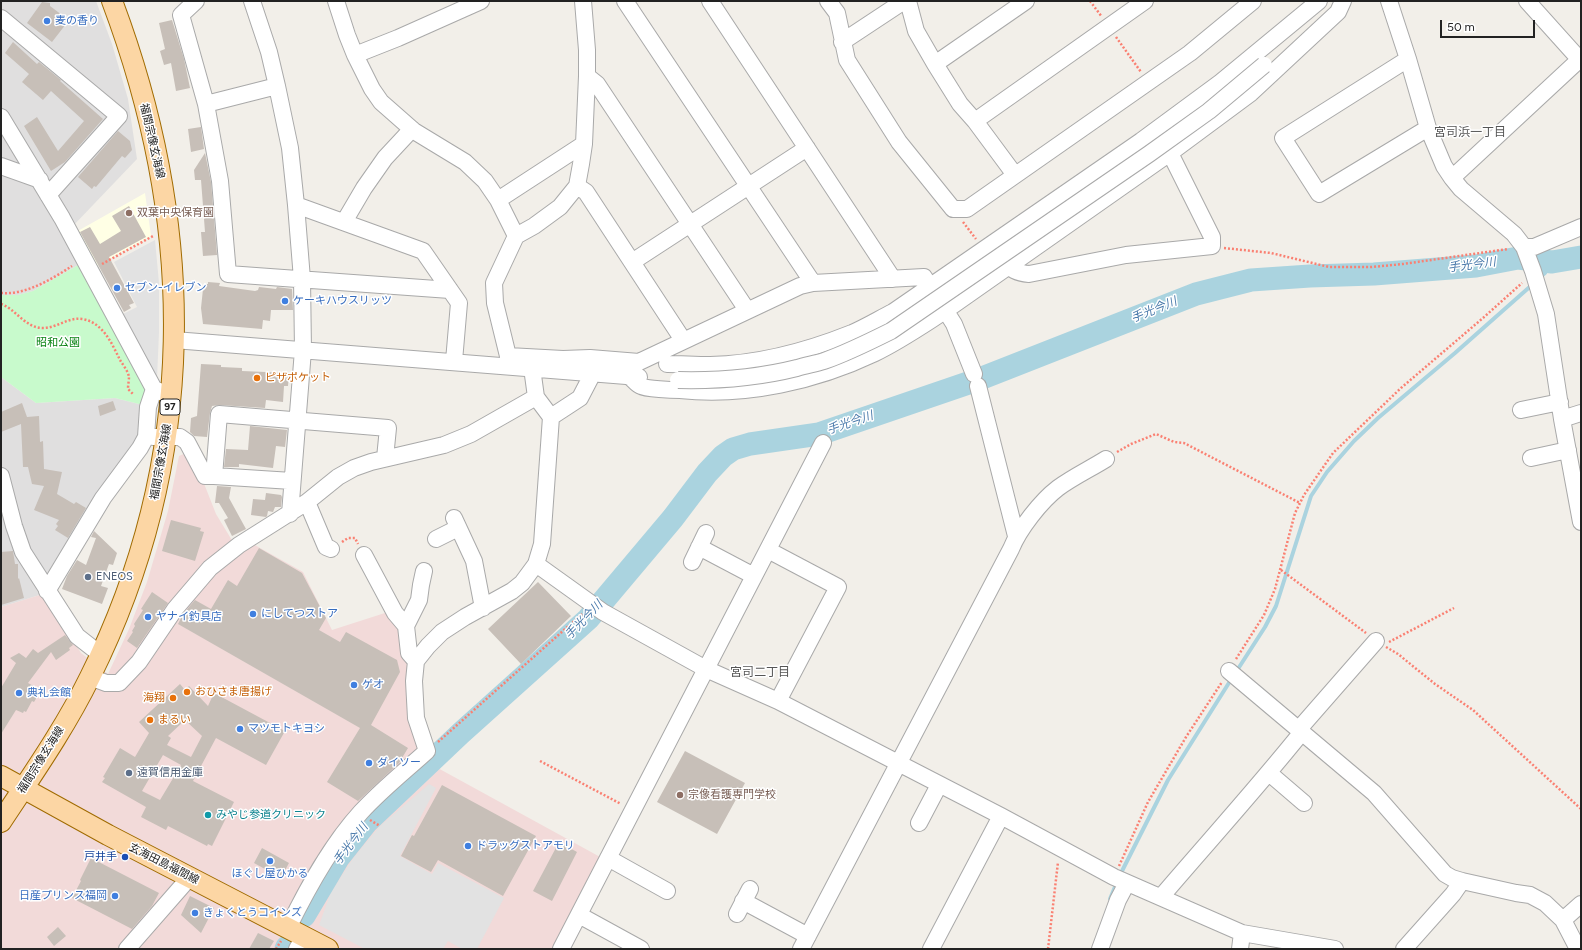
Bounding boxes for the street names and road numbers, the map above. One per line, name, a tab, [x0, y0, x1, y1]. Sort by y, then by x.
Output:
street label: 福間宗像玄海線	[137, 102, 167, 180]
road number: 97	[160, 399, 180, 415]
street label: 福間宗像玄海線	[148, 423, 174, 501]
street label: 福間宗像玄海線	[15, 724, 67, 796]
street label: 玄海田島福間線	[127, 841, 201, 887]

